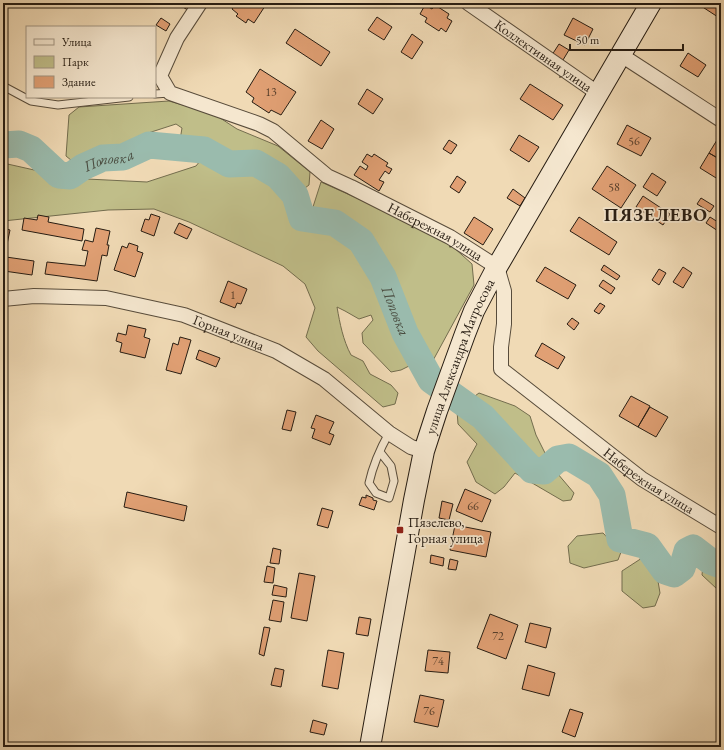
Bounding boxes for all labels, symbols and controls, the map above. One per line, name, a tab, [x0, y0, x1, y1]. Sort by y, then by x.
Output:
street label: Коллективная улица	[491, 15, 596, 96]
legend	[26, 26, 156, 98]
scale bar	[570, 26, 683, 52]
text: 50 m	[576, 32, 600, 48]
text: Улица	[61, 34, 92, 50]
text: Парк	[62, 54, 89, 70]
text: Здание	[62, 74, 96, 90]
house number: 13	[265, 84, 277, 100]
house number: 56	[628, 133, 640, 149]
water label: Поповка	[79, 144, 137, 176]
house number: 58	[608, 179, 620, 195]
street label: Набережная улица	[385, 198, 487, 265]
district label: ПЯЗЕЛЕВО	[604, 203, 708, 226]
street label: улица Александра Матросова	[421, 275, 499, 436]
water label: Поповка	[378, 282, 414, 338]
house number: 1	[230, 287, 236, 303]
street label: Горная улица	[191, 310, 267, 355]
street label: Набережная улица	[600, 443, 698, 518]
house number: 66	[467, 498, 479, 514]
place label: Пязелево, Горная улица	[408, 513, 483, 547]
marker: Пязелево, Горная улица	[395, 525, 405, 535]
house number: 72	[492, 628, 504, 644]
house number: 74	[432, 653, 444, 669]
house number: 76	[423, 703, 435, 719]

